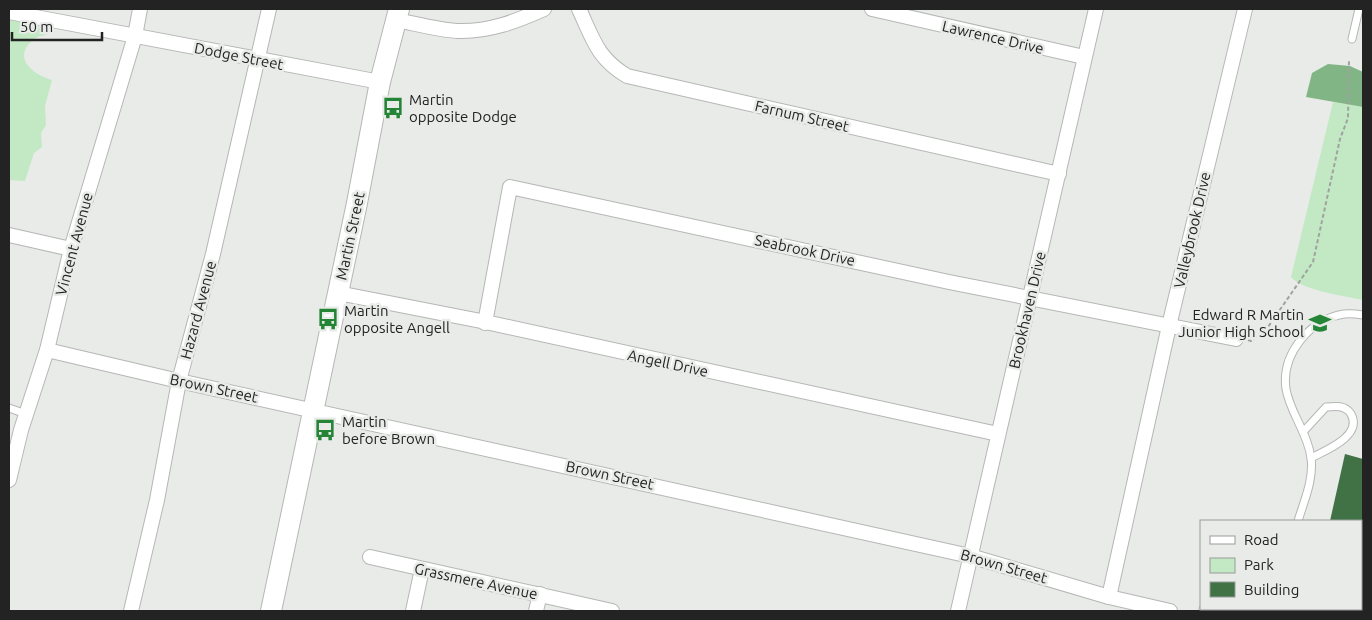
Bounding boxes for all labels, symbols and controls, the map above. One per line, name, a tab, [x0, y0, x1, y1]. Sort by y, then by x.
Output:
scale bar	[12, 10, 102, 42]
street label: Lawrence Drive	[941, 17, 1045, 57]
text: 50 m	[20, 18, 53, 35]
street label: Dodge Street	[193, 39, 285, 73]
place label: Martin opposite Dodge	[409, 91, 517, 125]
bus stop icon: Martin opposite Dodge	[380, 95, 406, 121]
street label: Farnum Street	[753, 97, 851, 135]
street label: Valleybrook Drive	[1170, 170, 1214, 290]
street label: Martin Street	[332, 190, 368, 282]
street label: Vincent Avenue	[52, 191, 96, 297]
street label: Seabrook Drive	[753, 231, 857, 269]
street label: Brookhaven Drive	[1005, 250, 1049, 370]
street label: Hazard Avenue	[177, 259, 219, 361]
place label: Martin opposite Angell	[344, 302, 450, 336]
bus stop icon: Martin opposite Angell	[315, 306, 341, 332]
place label: Edward R Martin Junior High School	[1178, 306, 1304, 340]
school or university icon: Edward R Martin Junior High School	[1307, 310, 1333, 336]
street label: Angell Drive	[626, 346, 710, 380]
street label: Brown Street	[168, 370, 260, 406]
place label: Martin before Brown	[342, 413, 435, 447]
bus stop icon: Martin before Brown	[312, 417, 338, 443]
street label: Brown Street	[564, 457, 656, 493]
legend	[1200, 520, 1362, 610]
text: Road	[1244, 531, 1279, 548]
street label: Brown Street	[959, 545, 1049, 587]
text: Park	[1244, 556, 1274, 573]
street label: Grassmere Avenue	[413, 560, 539, 602]
text: Building	[1244, 581, 1299, 598]

